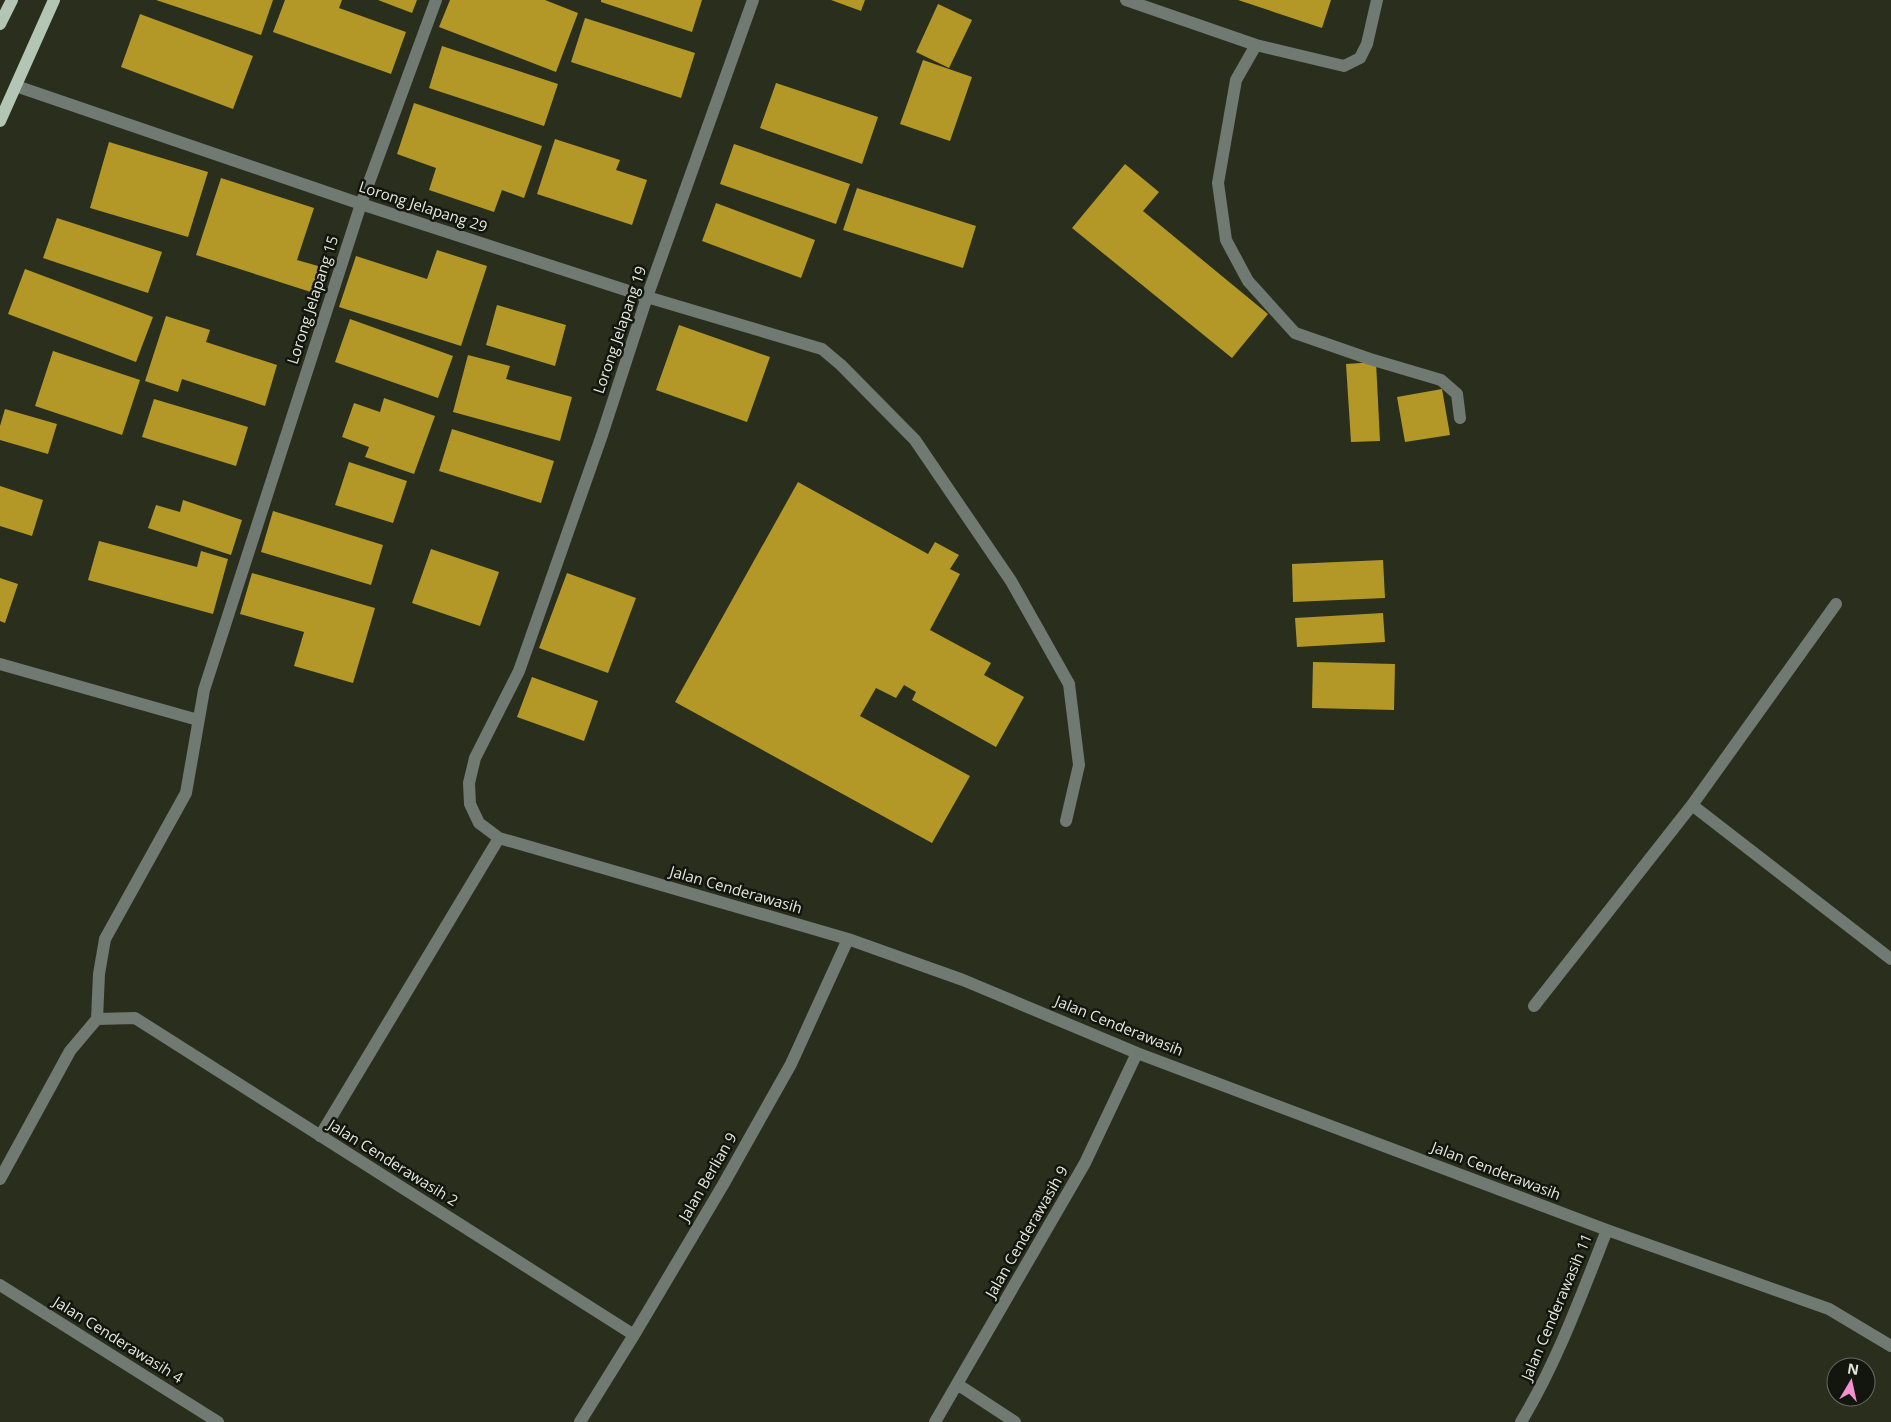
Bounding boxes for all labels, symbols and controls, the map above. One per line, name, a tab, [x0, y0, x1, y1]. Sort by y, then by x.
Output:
street label: Lorong Jelapang 29	[357, 176, 490, 236]
street label: Lorong Jelapang 15	[282, 233, 342, 366]
street label: Lorong Jelapang 19	[588, 263, 650, 396]
street label: Jalan Cenderawasih	[666, 860, 805, 918]
street label: Jalan Cenderawasih	[1050, 989, 1187, 1060]
street label: Jalan Cenderawasih 2	[323, 1113, 462, 1210]
street label: Jalan Berlian 9	[673, 1128, 741, 1226]
street label: Jalan Cenderawasih	[1427, 1135, 1564, 1204]
street label: Jalan Cenderawasih 9	[979, 1162, 1072, 1303]
street label: Jalan Cenderawasih 11	[1515, 1230, 1596, 1385]
street label: Jalan Cenderawasih 4	[48, 1290, 187, 1387]
north arrow	[1826, 1357, 1876, 1407]
text: N	[1846, 1358, 1860, 1379]

